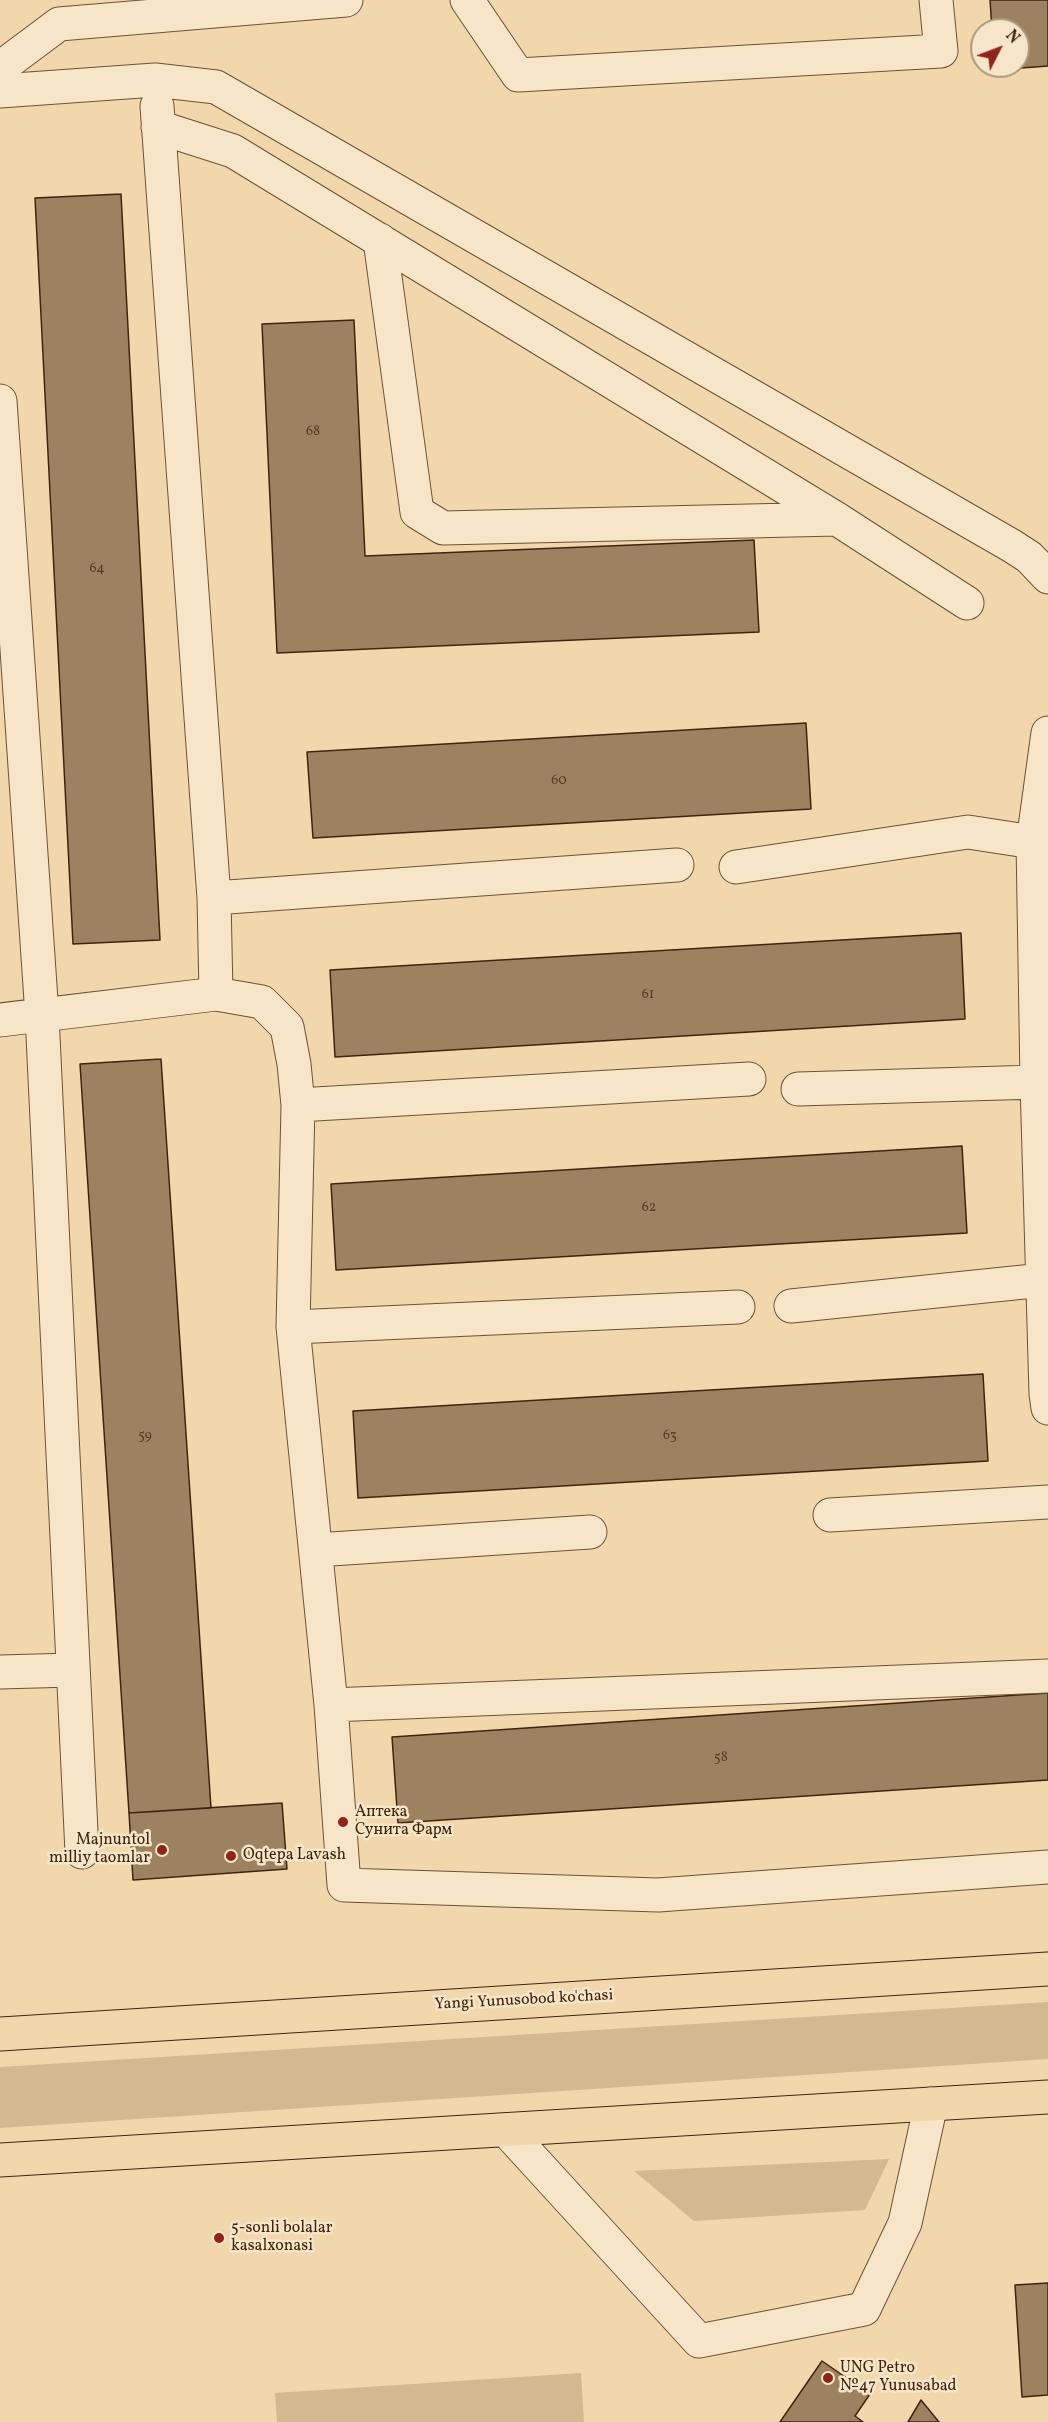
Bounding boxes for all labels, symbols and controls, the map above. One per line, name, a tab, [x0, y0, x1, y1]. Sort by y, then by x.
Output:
north arrow	[970, 18, 1030, 78]
text: N	[1000, 26, 1024, 49]
house number: 68	[306, 424, 320, 440]
house number: 64	[89, 561, 105, 577]
house number: 60	[551, 773, 567, 789]
house number: 61	[642, 987, 654, 1003]
house number: 62	[642, 1200, 656, 1216]
house number: 59	[138, 1428, 152, 1444]
house number: 63	[663, 1428, 677, 1444]
house number: 58	[714, 1750, 728, 1766]
place label: Аптека Сунита Фарм	[355, 1803, 452, 1841]
marker: Аптека Сунита Фарм	[336, 1815, 350, 1829]
place label: Majnuntol milliy taomlar	[49, 1831, 150, 1869]
marker: Majnuntol milliy taomlar	[155, 1843, 169, 1857]
place label: Oqtepa Lavash	[243, 1846, 346, 1866]
marker: Oqtepa Lavash	[224, 1849, 238, 1863]
street label: Yangi Yunusobod ko'chasi	[434, 1987, 614, 2015]
place label: 5-sonli bolalar kasalxonasi	[231, 2219, 332, 2257]
marker: 5-sonli bolalar kasalxonasi	[212, 2231, 226, 2245]
place label: UNG Petro №47 Yunusabad	[840, 2359, 957, 2397]
marker: UNG Petro №47 Yunusabad	[821, 2371, 835, 2385]

